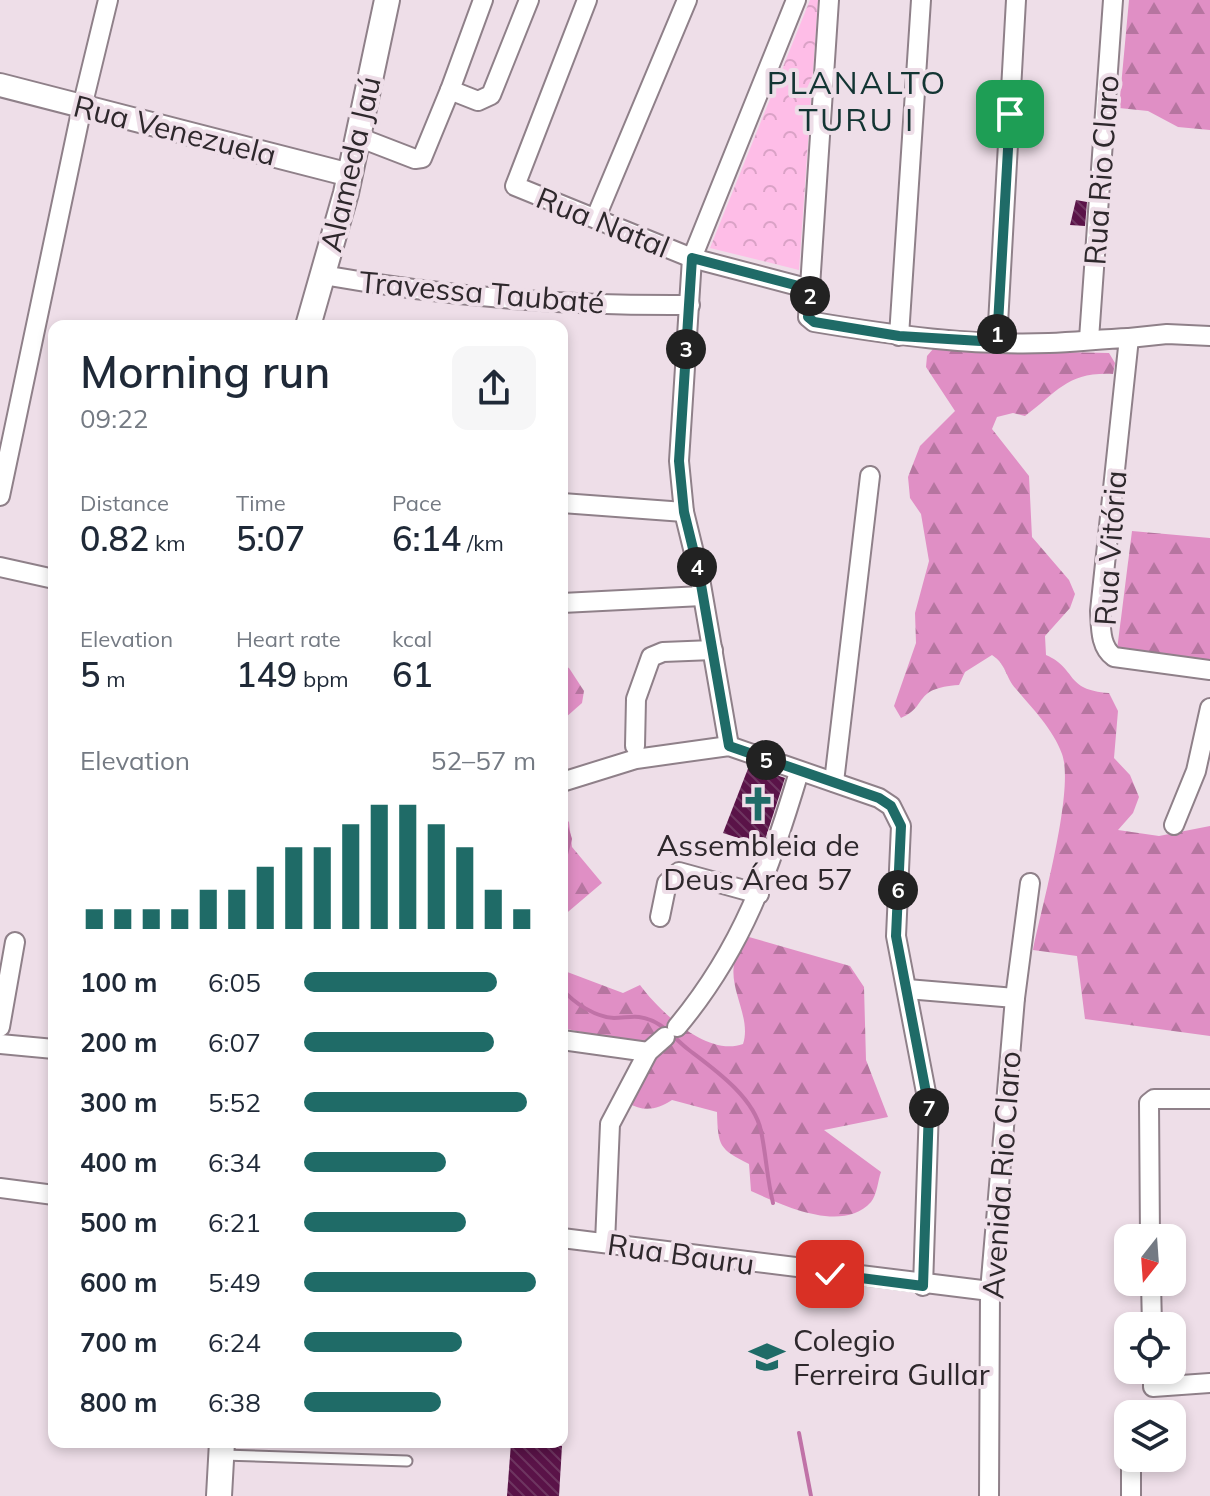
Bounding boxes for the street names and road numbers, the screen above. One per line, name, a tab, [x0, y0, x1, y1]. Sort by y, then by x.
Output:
street label: Alameda Jaú	[311, 73, 389, 255]
street label: Rua Rio Claro	[1075, 74, 1127, 266]
street label: Rua Venezuela	[70, 86, 280, 174]
street label: Rua Natal	[531, 178, 675, 266]
street label: Travessa Taubaté	[358, 262, 606, 322]
street label: Rua Vitória	[1086, 469, 1134, 627]
street label: Avenida Rio Claro	[973, 1050, 1029, 1300]
street label: Rua Bauru	[605, 1225, 757, 1283]

